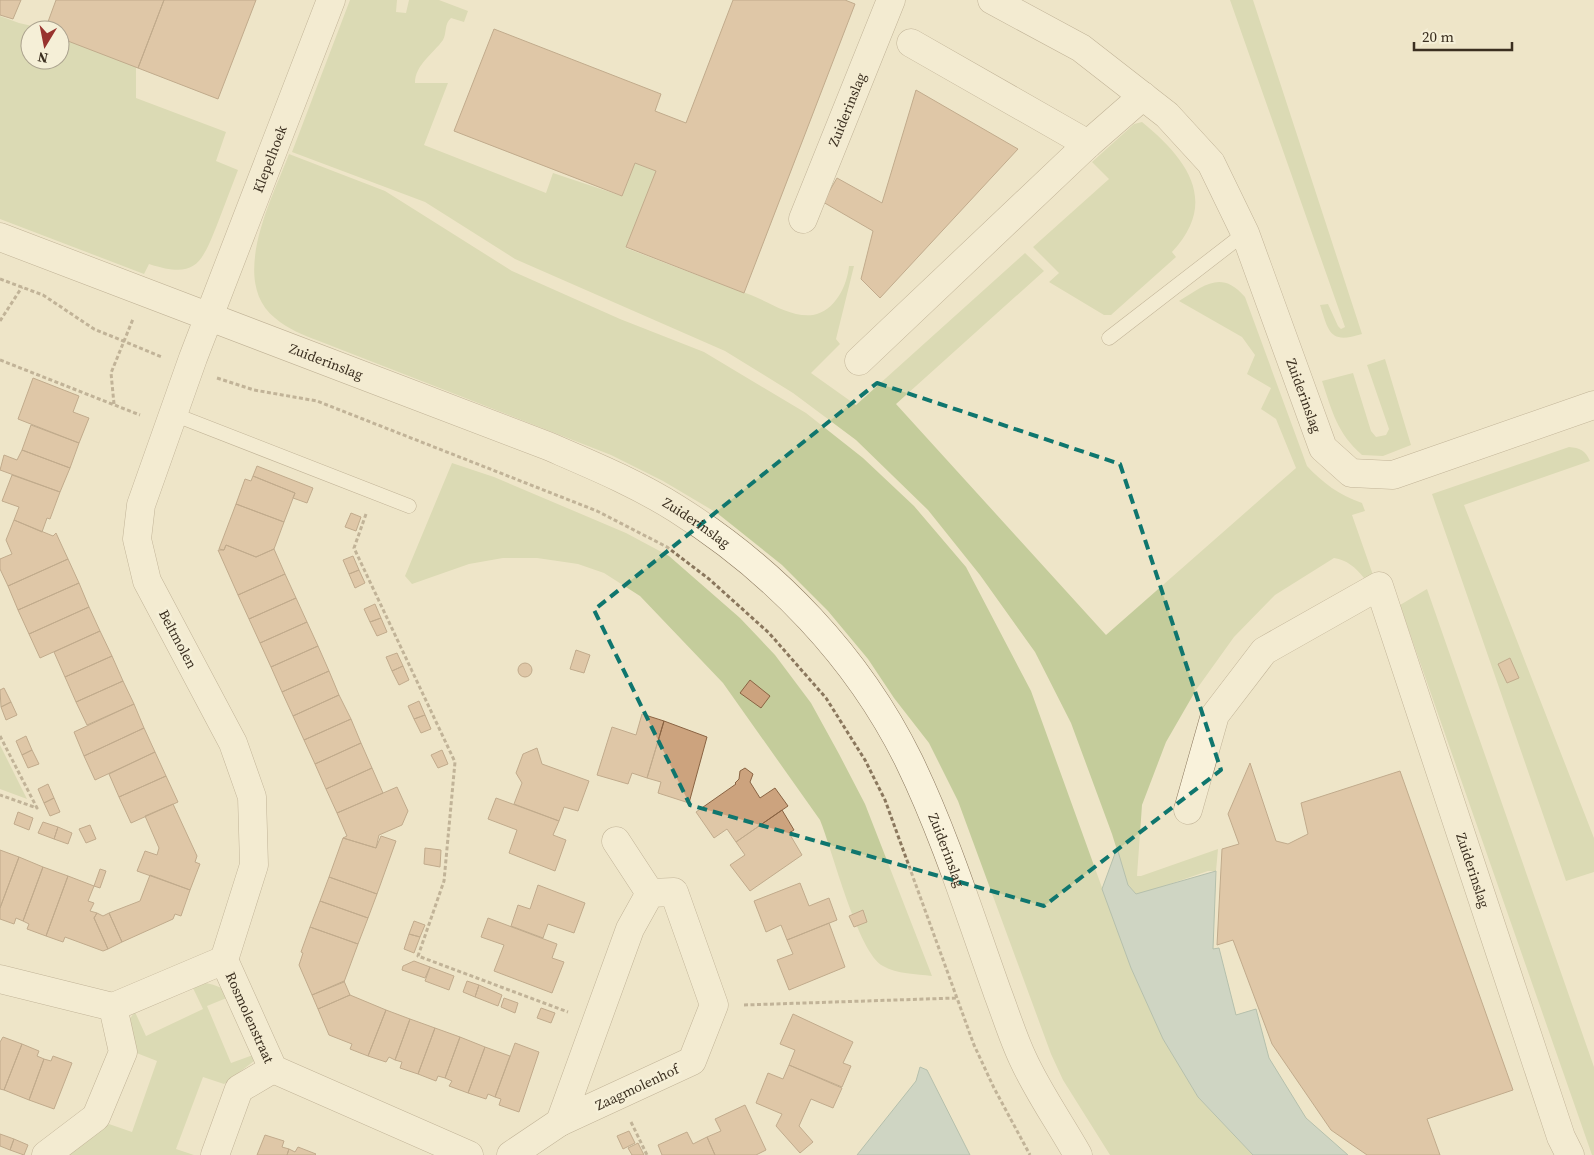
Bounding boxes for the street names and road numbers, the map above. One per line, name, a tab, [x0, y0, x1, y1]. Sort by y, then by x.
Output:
street label: Zuiderinslag	[823, 70, 871, 149]
street label: Klepelhoek	[248, 122, 292, 195]
street label: Zuiderinslag	[286, 338, 366, 385]
street label: Zuiderinslag	[1281, 356, 1327, 436]
street label: Zuiderinslag	[659, 492, 735, 553]
street label: Beltmolen	[154, 606, 202, 673]
street label: Zuiderinslag	[923, 810, 970, 890]
street label: Zuiderinslag	[1451, 830, 1495, 911]
street label: Rosmolenstraat	[221, 969, 279, 1067]
street label: Zaagmolenhof	[592, 1058, 683, 1115]

